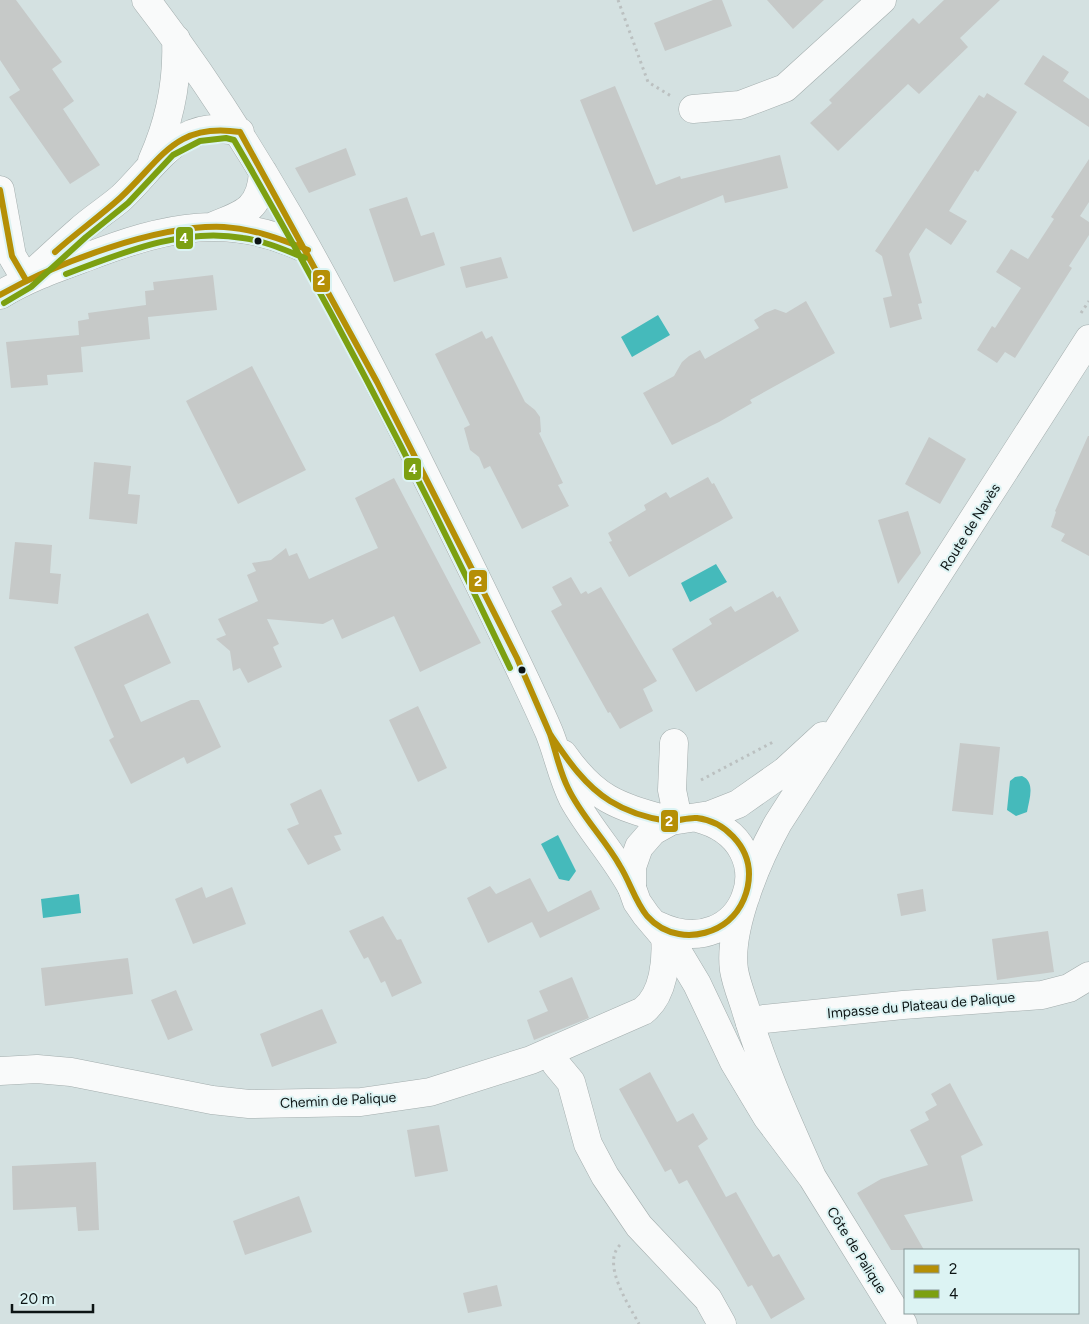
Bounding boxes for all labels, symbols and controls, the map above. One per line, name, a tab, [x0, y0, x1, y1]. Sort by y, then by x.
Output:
line badge: 4	[175, 226, 194, 250]
text: 4	[180, 230, 189, 247]
unlabelled marker	[253, 236, 263, 246]
line badge: 2	[312, 269, 331, 293]
text: 2	[317, 272, 325, 289]
line badge: 4	[403, 457, 422, 481]
text: 4	[409, 461, 418, 478]
street label: Route de Navès	[937, 481, 1004, 574]
line badge: 2	[468, 569, 488, 593]
text: 2	[474, 573, 482, 590]
unlabelled marker	[517, 665, 527, 675]
line badge: 2	[660, 809, 679, 833]
text: 2	[665, 813, 673, 830]
street label: Impasse du Plateau de Palique	[826, 989, 1016, 1022]
street label: Chemin de Palique	[280, 1089, 397, 1112]
street label: Côte de Palique	[823, 1204, 890, 1297]
legend	[904, 1249, 1079, 1314]
text: 2	[949, 1260, 957, 1278]
scale bar	[12, 1282, 94, 1314]
text: 4	[949, 1285, 958, 1303]
text: 20 m	[20, 1290, 54, 1308]

